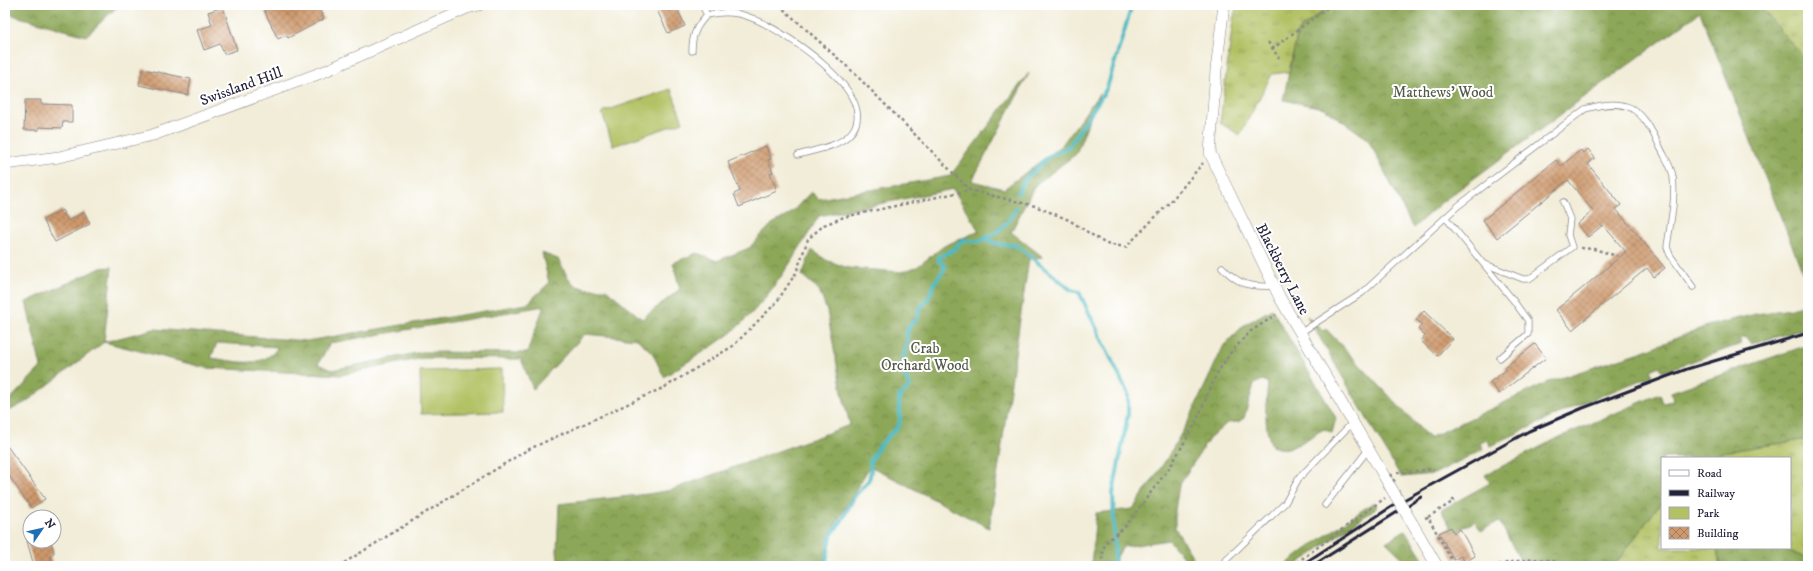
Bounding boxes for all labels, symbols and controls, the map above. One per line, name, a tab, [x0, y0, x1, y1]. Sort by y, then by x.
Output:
street label: Swissland Hill	[197, 63, 285, 110]
park label: Matthews' Wood	[1393, 83, 1494, 102]
street label: Blackberry Lane	[1251, 220, 1314, 318]
park label: Crab Orchard Wood	[881, 339, 970, 375]
legend	[1661, 457, 1791, 549]
text: Road	[1697, 466, 1722, 481]
text: Railway	[1697, 486, 1735, 501]
text: Park	[1697, 506, 1719, 521]
north arrow	[22, 509, 62, 549]
text: N	[41, 516, 58, 532]
text: Building	[1697, 526, 1738, 541]

